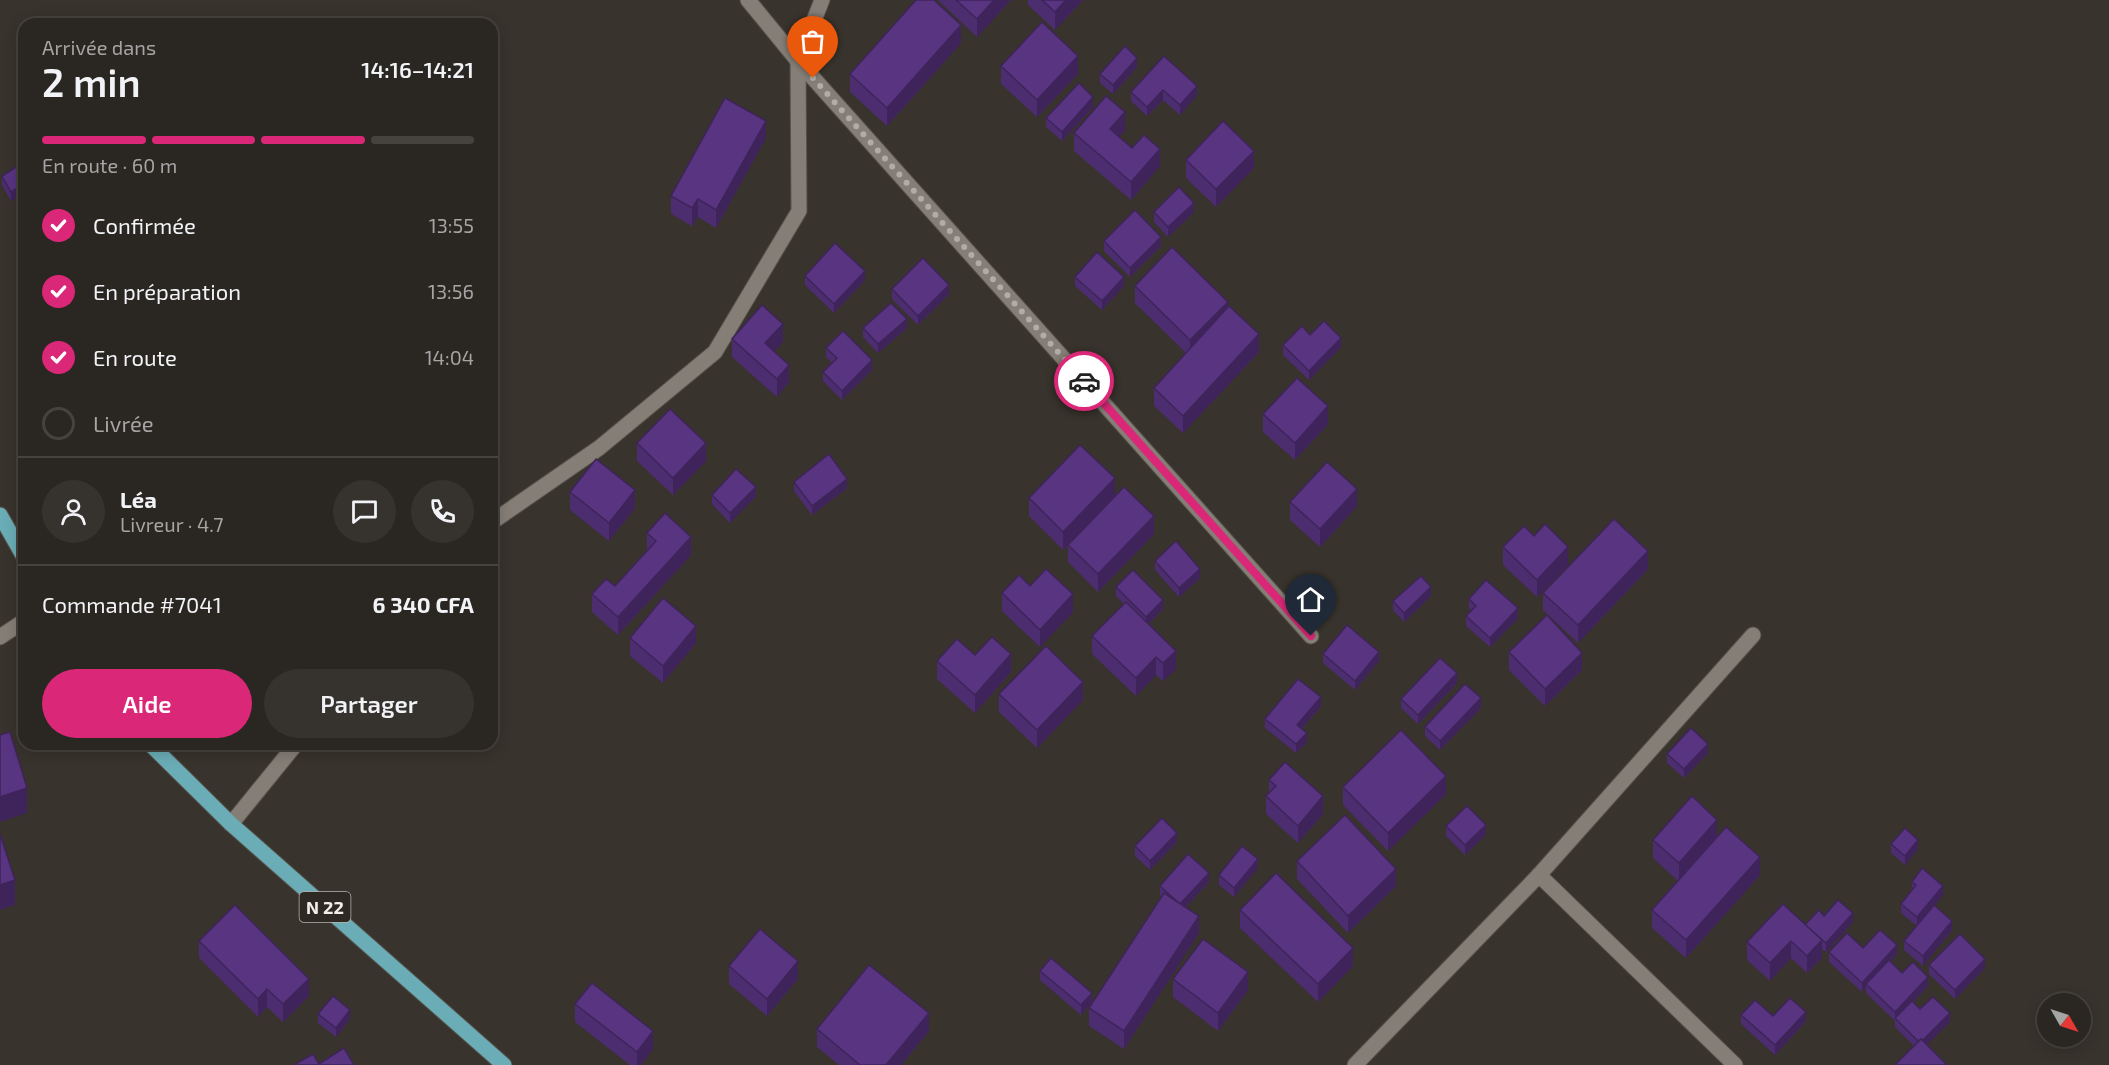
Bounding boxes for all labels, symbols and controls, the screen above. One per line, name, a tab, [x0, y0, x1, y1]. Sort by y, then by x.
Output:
pin	[787, 16, 838, 78]
icon: bag	[796, 25, 829, 58]
text: Arrivée dans	[42, 35, 156, 59]
text: 14:16–14:21	[361, 56, 474, 82]
text: 2 min	[42, 58, 141, 105]
text: En route · 60 m	[42, 153, 177, 177]
icon: check	[42, 209, 75, 242]
text: Confirmée	[93, 212, 196, 238]
text: 13:55	[429, 213, 474, 237]
icon: check	[42, 275, 75, 308]
text: En préparation	[93, 278, 241, 304]
text: 13:56	[428, 279, 474, 303]
icon: check	[42, 341, 75, 374]
text: En route	[93, 344, 177, 370]
text: 14:04	[425, 345, 474, 369]
courier	[1054, 351, 1114, 411]
icon: car	[1068, 365, 1101, 398]
text: Livrée	[93, 410, 154, 436]
button: person	[42, 480, 105, 543]
button: chat	[333, 480, 396, 543]
button: phone	[411, 480, 474, 543]
text: Léa	[120, 486, 157, 512]
text: Livreur · 4.7	[120, 512, 223, 536]
pin	[1285, 574, 1336, 636]
icon: home	[1294, 583, 1327, 616]
text: Commande #7041	[42, 591, 222, 617]
text: 6 340 CFA	[373, 591, 474, 617]
button: Aide	[42, 669, 252, 738]
button: Partager	[264, 669, 474, 738]
road number: N 22	[300, 892, 350, 922]
north arrow	[2037, 993, 2091, 1047]
map controls	[2037, 993, 2091, 1047]

